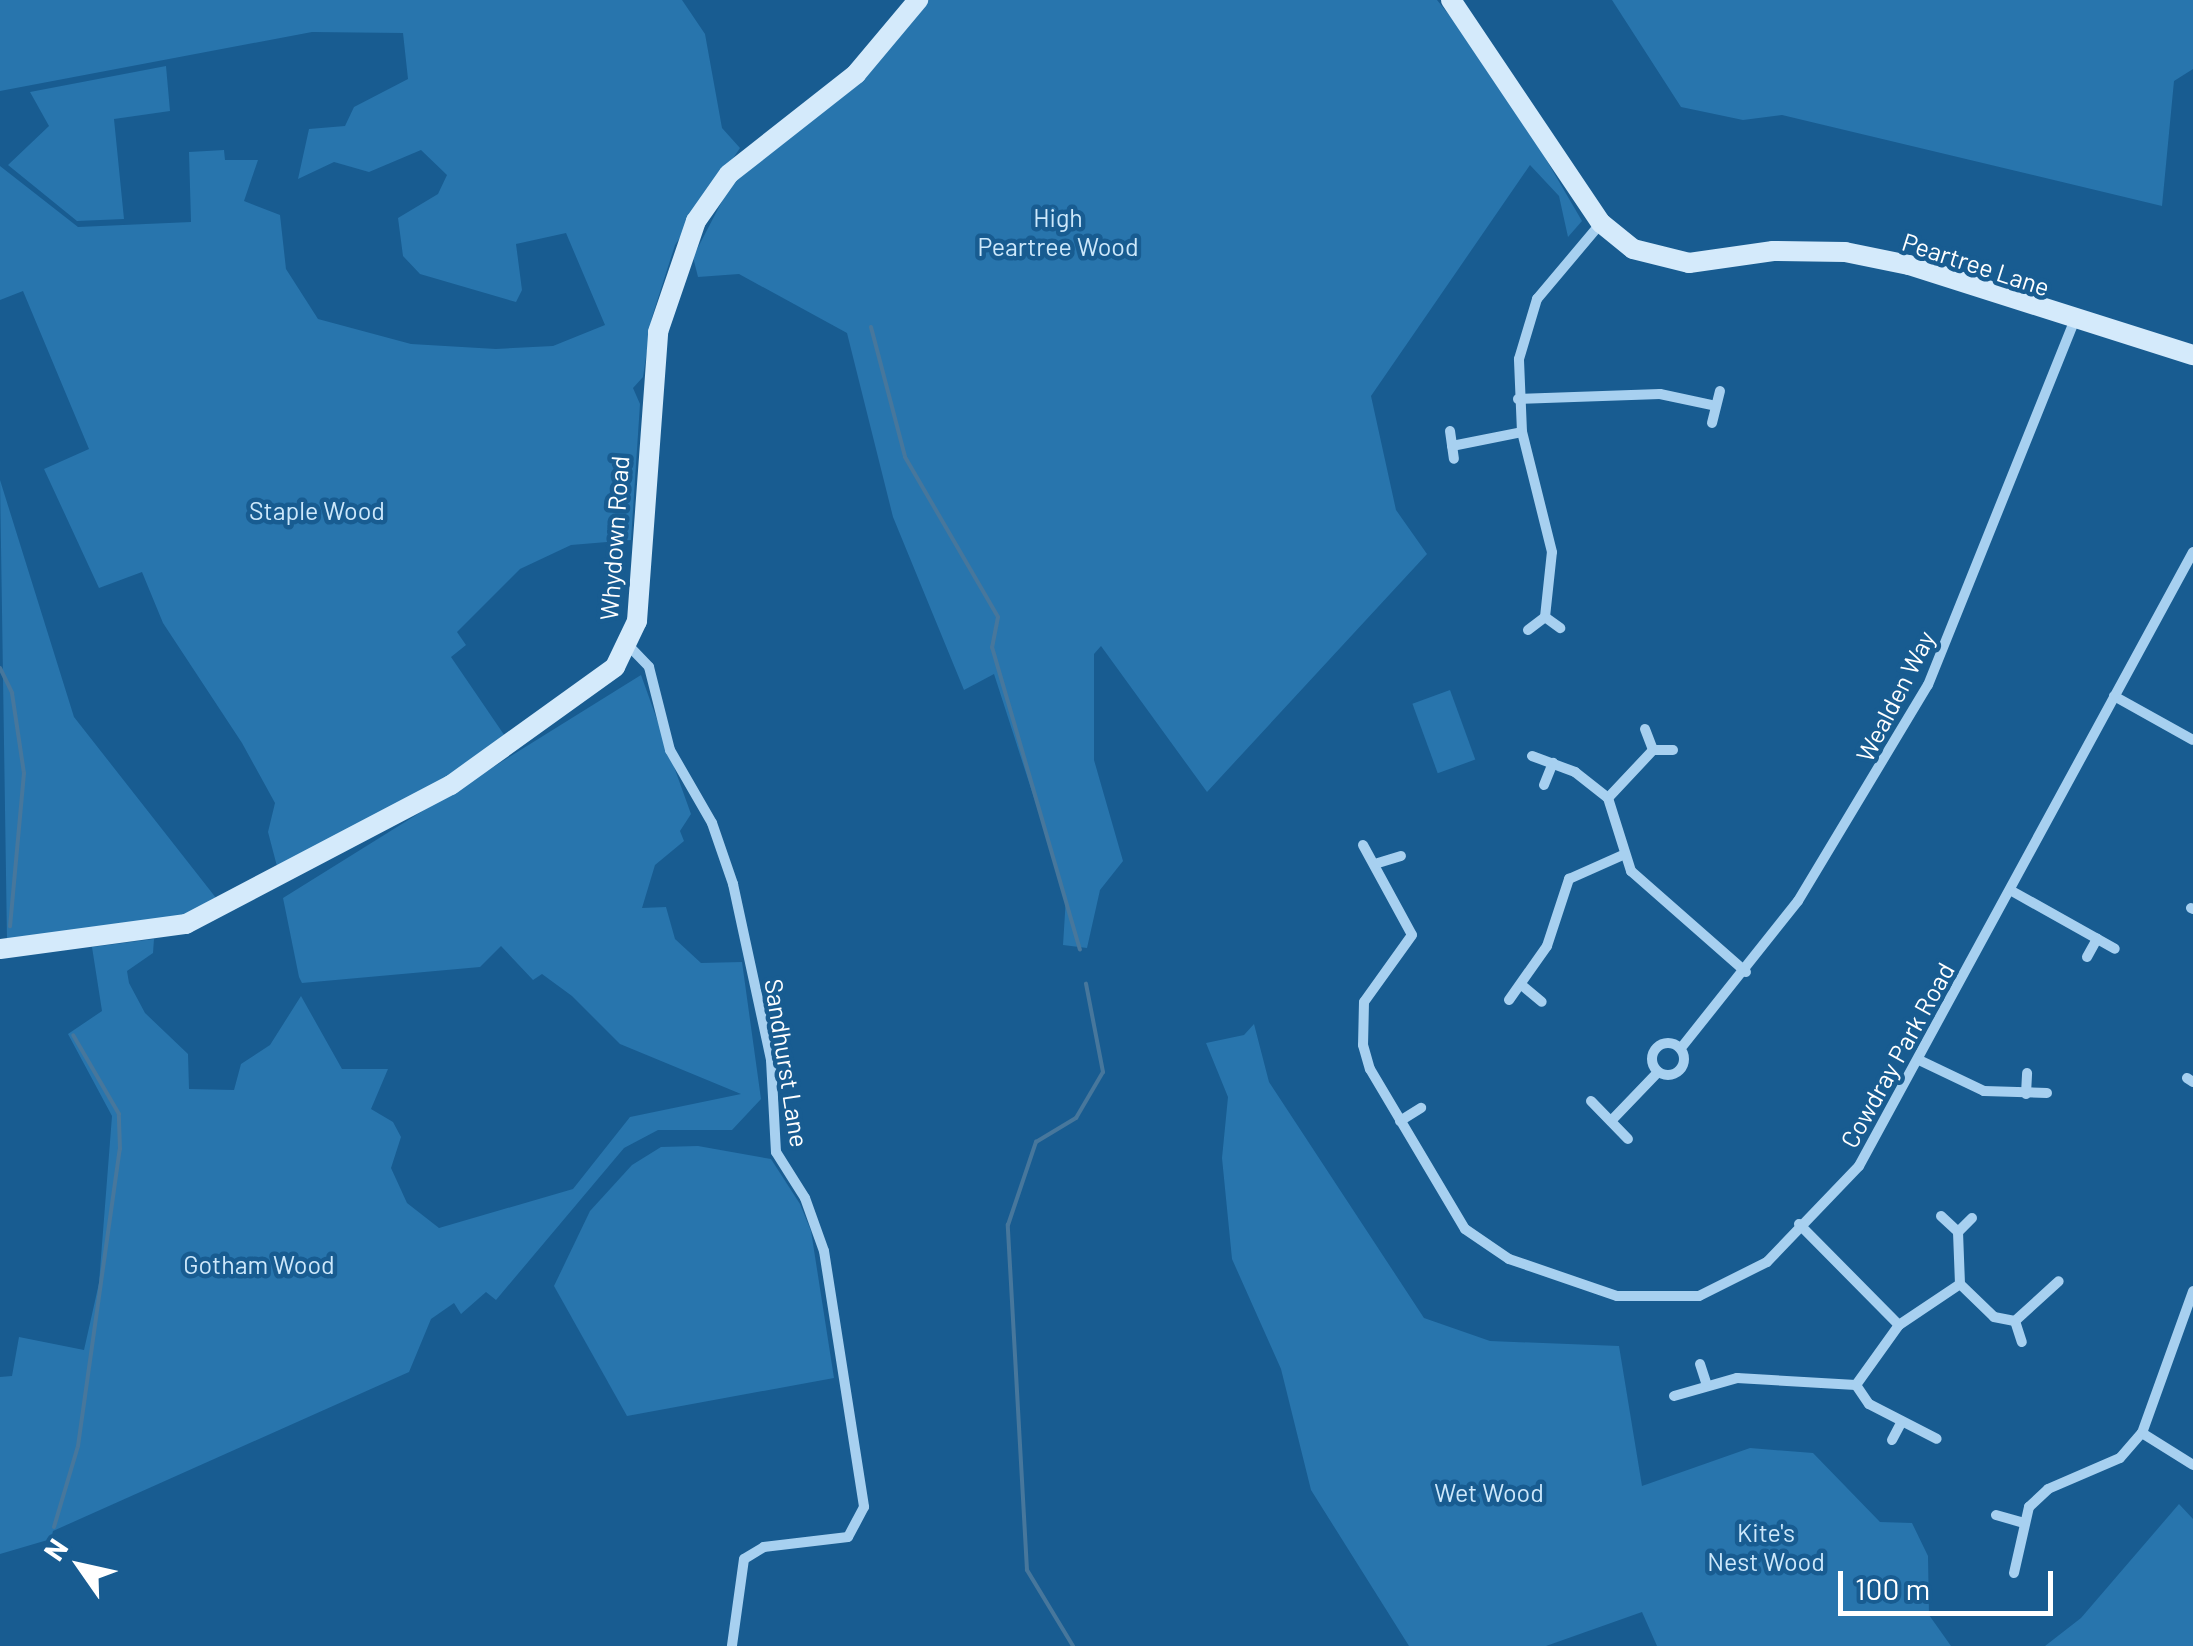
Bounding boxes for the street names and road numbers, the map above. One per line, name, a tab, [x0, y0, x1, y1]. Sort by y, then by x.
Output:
street label: Peartree Lane	[1899, 226, 2053, 302]
street label: Whydown Road	[593, 455, 635, 621]
street label: Wealden Way	[1849, 626, 1941, 766]
street label: Cowdray Park Road	[1834, 957, 1960, 1153]
street label: Sandhurst Lane	[759, 977, 815, 1149]

